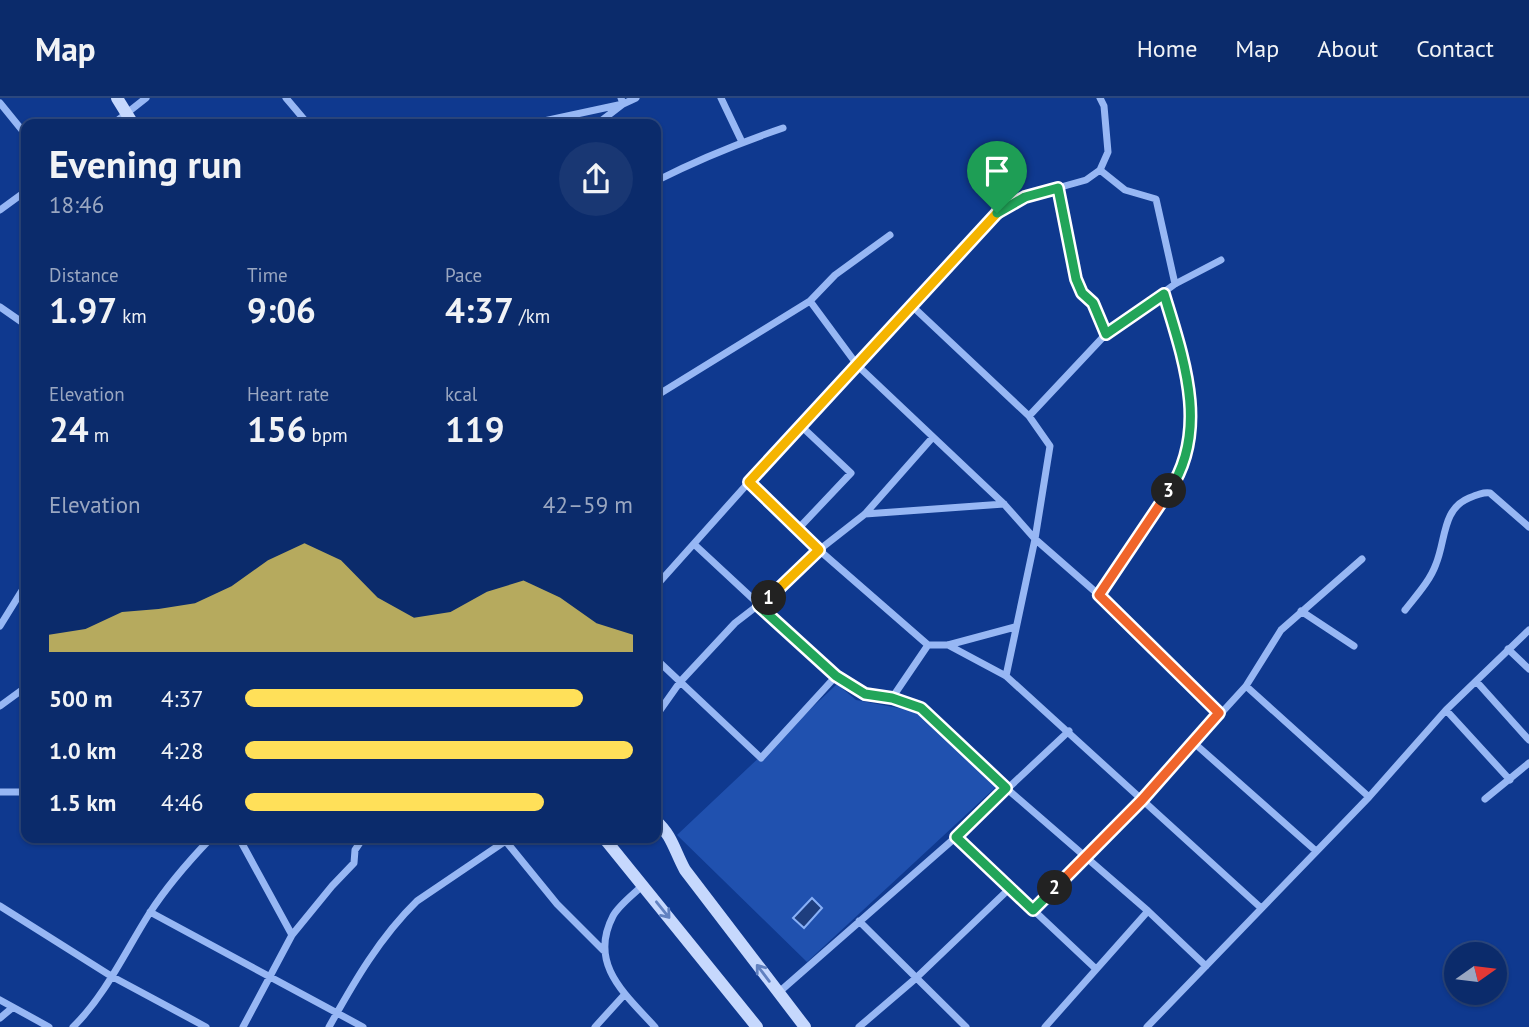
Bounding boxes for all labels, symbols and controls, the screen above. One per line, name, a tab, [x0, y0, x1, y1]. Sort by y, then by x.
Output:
text: Map	[35, 27, 96, 70]
text: Home	[1137, 33, 1197, 64]
text: Map	[1235, 33, 1279, 64]
text: About	[1317, 33, 1378, 64]
text: Contact	[1416, 33, 1494, 64]
text: Evening run	[49, 139, 242, 188]
pin	[967, 141, 1027, 213]
button: share	[559, 142, 633, 216]
icon: arrive	[978, 152, 1016, 190]
text: 18:46	[49, 190, 104, 219]
text: Distance	[49, 263, 119, 287]
text: Time	[247, 263, 288, 287]
text: Pace	[445, 263, 482, 287]
text: 1.97	[49, 287, 117, 333]
text: 9:06	[247, 287, 316, 333]
text: 4:37	[445, 287, 514, 333]
text: km	[117, 304, 147, 328]
text: /km	[514, 304, 550, 328]
text: Elevation	[49, 382, 125, 406]
text: Heart rate	[247, 382, 329, 406]
text: kcal	[445, 382, 477, 406]
text: 24	[49, 406, 89, 452]
text: 156	[247, 406, 307, 452]
text: 119	[445, 406, 505, 452]
text: m	[89, 423, 109, 447]
text: bpm	[307, 423, 348, 447]
pin: 3	[1152, 474, 1186, 508]
text: 3	[1163, 478, 1174, 502]
text: Elevation	[49, 490, 141, 519]
text: 42–59 m	[543, 490, 633, 519]
pin: 1	[752, 580, 786, 616]
text: 1	[763, 585, 774, 609]
text: 500 m	[49, 684, 112, 713]
text: 4:37	[161, 684, 204, 713]
text: 1.0 km	[49, 736, 116, 765]
text: 4:28	[161, 736, 204, 765]
text: 1.5 km	[49, 788, 116, 817]
text: 4:46	[161, 788, 204, 817]
pin: 2	[1038, 870, 1072, 906]
text: 2	[1049, 875, 1060, 899]
one-way arrow	[655, 900, 671, 918]
north arrow	[1444, 942, 1507, 1004]
map controls	[1444, 942, 1507, 1005]
one-way arrow	[756, 964, 771, 983]

